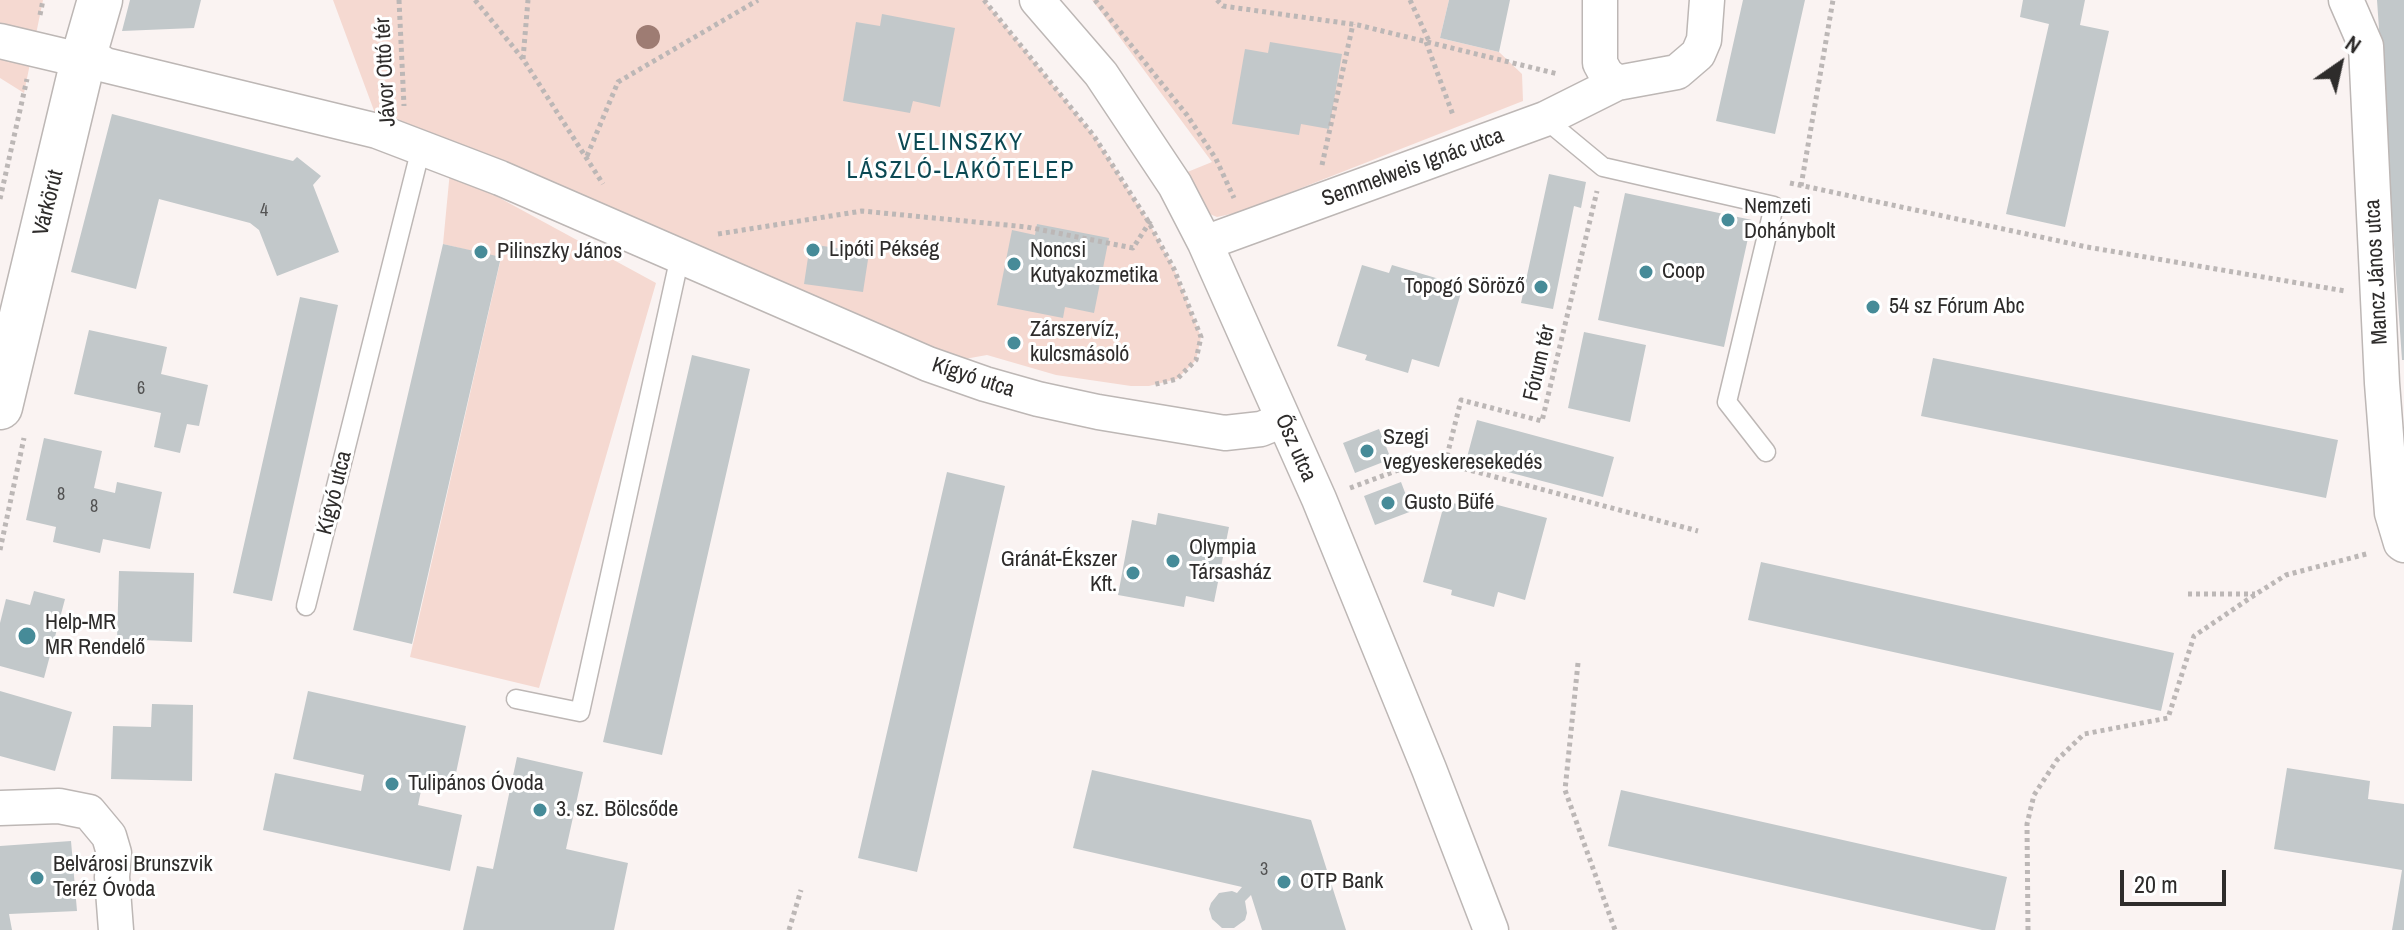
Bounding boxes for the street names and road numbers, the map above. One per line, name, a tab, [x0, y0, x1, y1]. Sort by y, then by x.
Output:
street label: Jávor Ottó tér	[370, 17, 402, 127]
street label: Semmelweis Ignác utca	[1319, 123, 1507, 213]
street label: Várkörút	[28, 167, 70, 239]
street label: Mancz János utca	[2360, 199, 2394, 345]
street label: Fórum tér	[1518, 322, 1562, 404]
street label: Kígyó utca	[928, 352, 1018, 404]
street label: Ősz utca	[1268, 410, 1322, 486]
street label: Kígyó utca	[312, 448, 358, 538]

